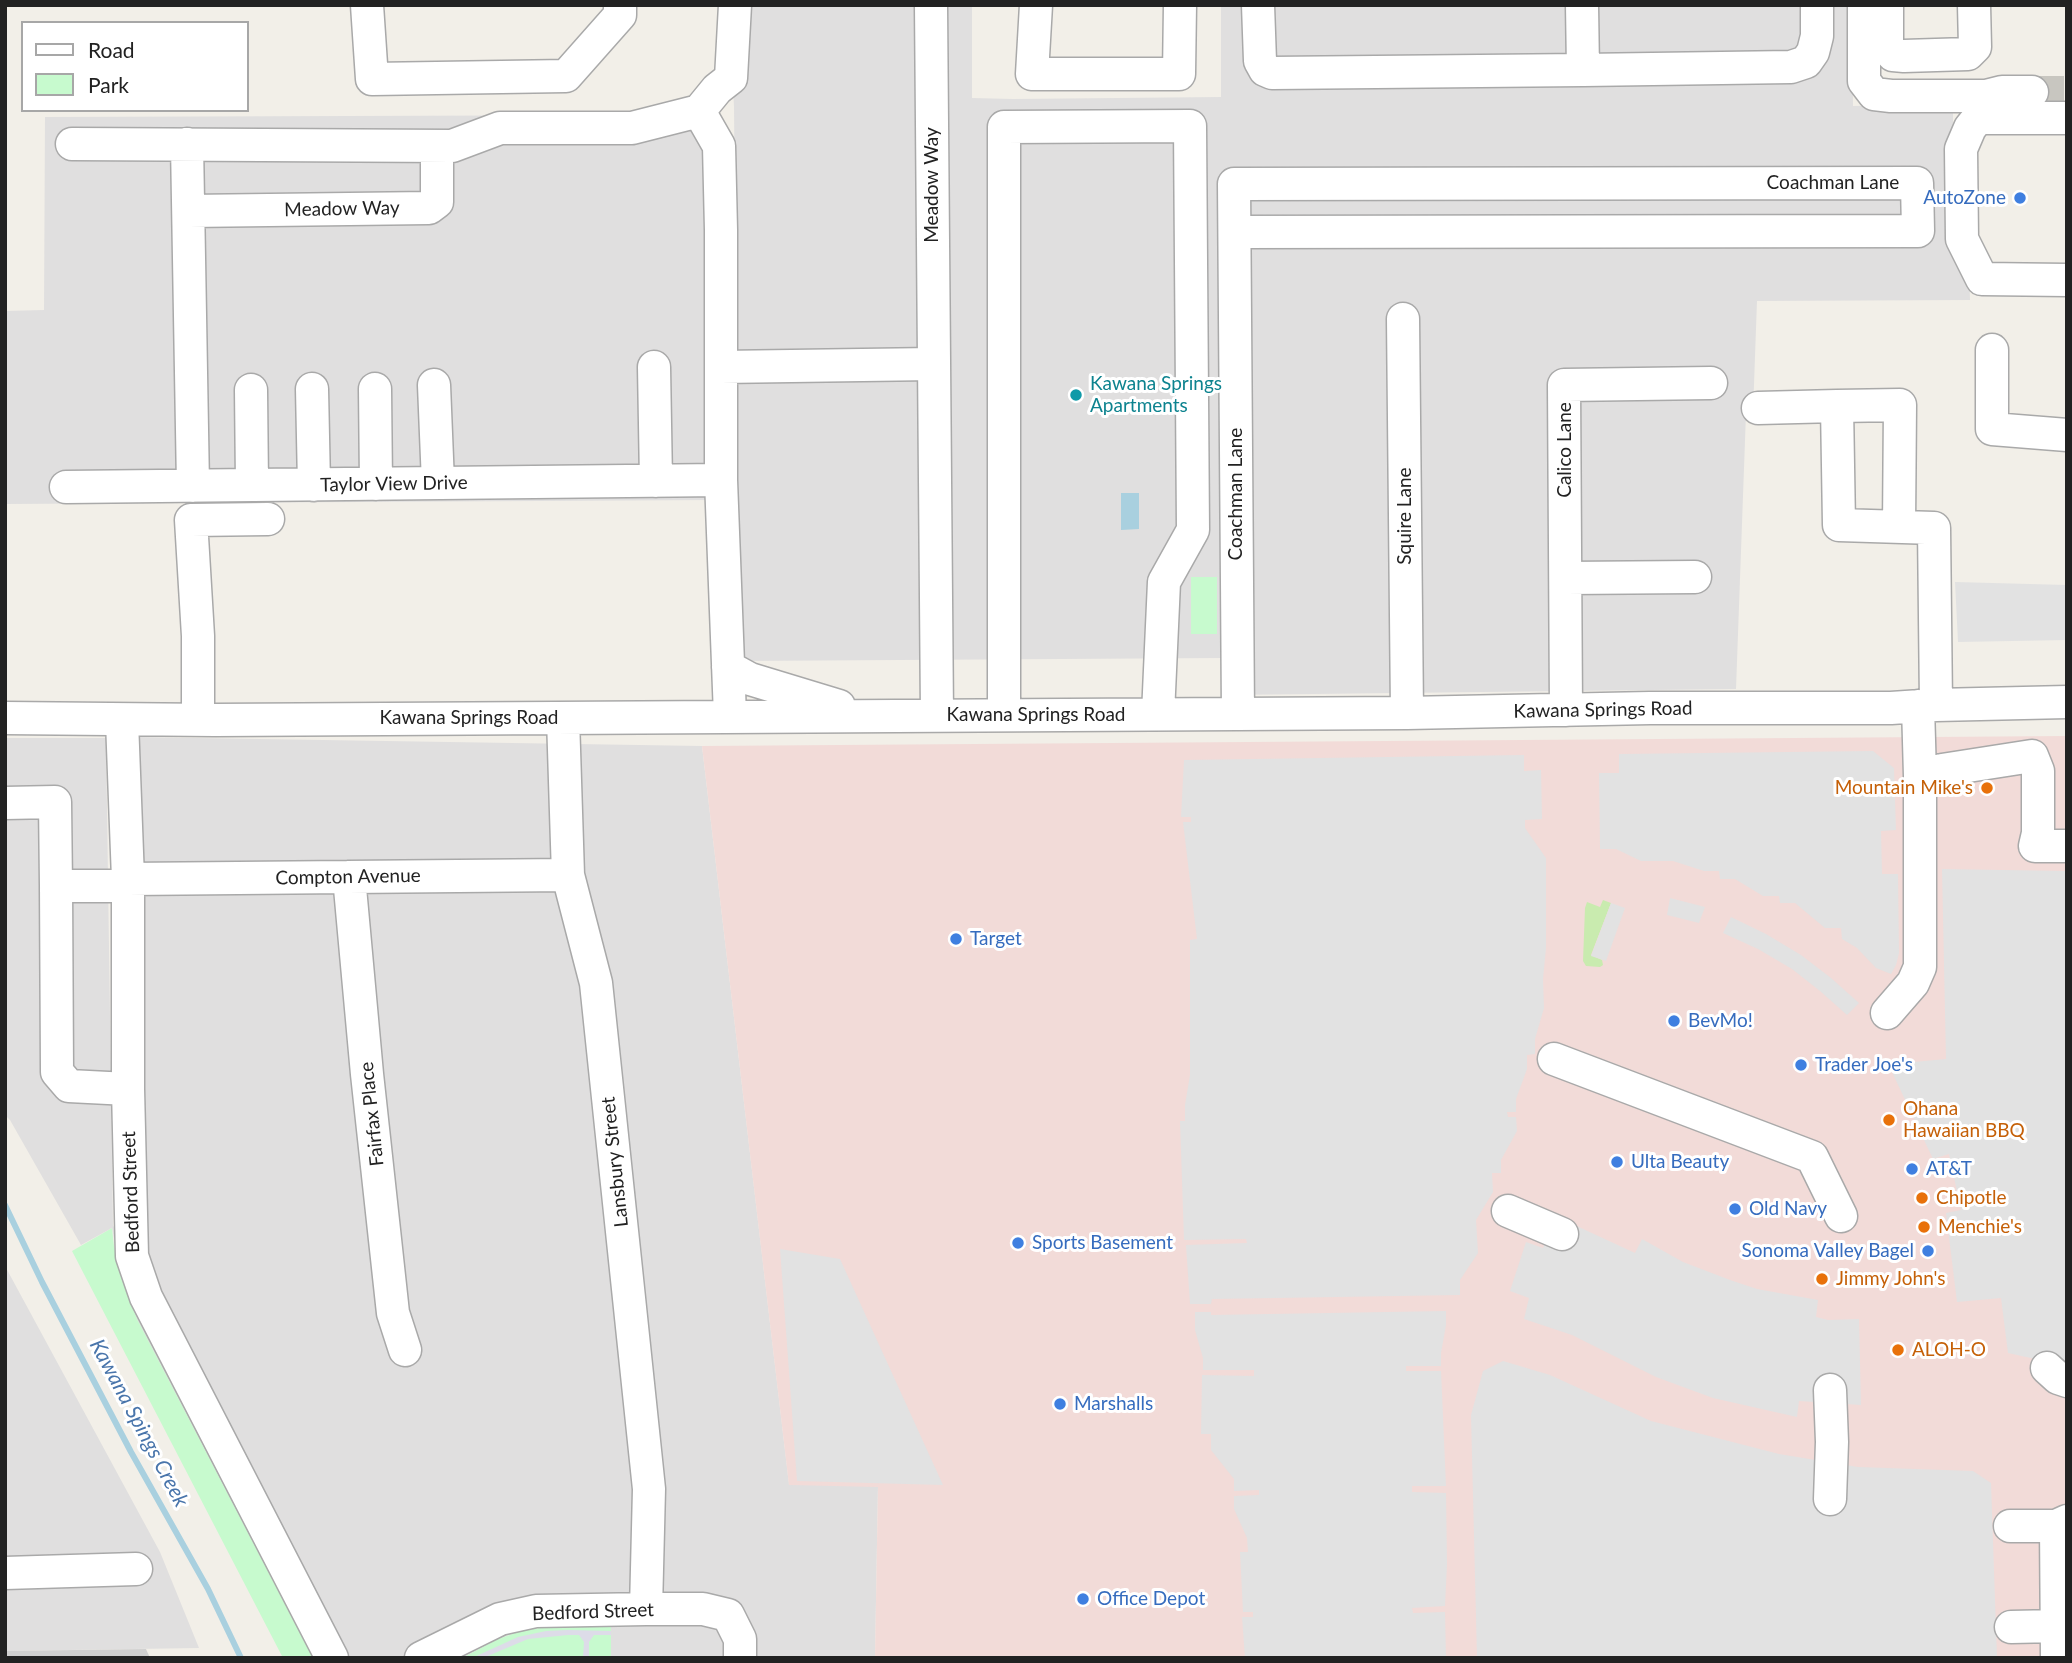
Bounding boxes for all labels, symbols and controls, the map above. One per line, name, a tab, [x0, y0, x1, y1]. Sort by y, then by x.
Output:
legend	[21, 21, 248, 112]
text: Road	[88, 37, 135, 62]
text: Park	[88, 72, 129, 97]
street label: Meadow Way	[921, 127, 943, 243]
street label: Coachman Lane	[1767, 172, 1899, 194]
place label: AutoZone	[1923, 187, 2006, 209]
marker: AutoZone	[2012, 190, 2028, 206]
street label: Meadow Way	[284, 197, 400, 221]
place label: Kawana Springs Apartments	[1090, 373, 1222, 417]
marker: Kawana Springs Apartments	[1068, 387, 1084, 403]
street label: Calico Lane	[1554, 402, 1576, 498]
street label: Coachman Lane	[1225, 428, 1247, 560]
street label: Squire Lane	[1394, 467, 1416, 565]
street label: Taylor View Drive	[320, 471, 468, 497]
street label: Kawana Springs Road	[1513, 697, 1693, 723]
street label: Kawana Springs Road	[946, 704, 1126, 726]
street label: Kawana Springs Road	[379, 707, 559, 729]
place label: Mountain Mike's	[1835, 777, 1973, 799]
marker: Mountain Mike's	[1979, 780, 1995, 796]
street label: Compton Avenue	[275, 864, 421, 890]
place label: Target	[970, 928, 1022, 950]
marker: Target	[948, 931, 964, 947]
place label: BevMo!	[1688, 1010, 1753, 1032]
marker: BevMo!	[1666, 1013, 1682, 1029]
place label: Trader Joe's	[1815, 1054, 1913, 1076]
marker: Trader Joe's	[1793, 1057, 1809, 1073]
street label: Fairfax Place	[355, 1061, 389, 1167]
street label: Lansbury Street	[597, 1096, 633, 1228]
place label: Ohana Hawaiian BBQ	[1903, 1098, 2025, 1142]
marker: Ohana Hawaiian BBQ	[1881, 1112, 1897, 1128]
street label: Bedford Street	[117, 1131, 145, 1253]
place label: Ulta Beauty	[1631, 1151, 1729, 1173]
marker: Ulta Beauty	[1609, 1154, 1625, 1170]
place label: AT&T	[1926, 1158, 1972, 1180]
marker: AT&T	[1904, 1161, 1920, 1177]
place label: Chipotle	[1936, 1187, 2006, 1209]
marker: Chipotle	[1914, 1190, 1930, 1206]
place label: Old Navy	[1749, 1198, 1827, 1220]
marker: Old Navy	[1727, 1201, 1743, 1217]
place label: Menchie's	[1938, 1216, 2022, 1238]
marker: Menchie's	[1916, 1219, 1932, 1235]
place label: Sports Basement	[1032, 1232, 1173, 1254]
marker: Sports Basement	[1010, 1235, 1026, 1251]
place label: Sonoma Valley Bagel	[1742, 1240, 1914, 1262]
marker: Sonoma Valley Bagel	[1920, 1243, 1936, 1259]
place label: Jimmy John's	[1836, 1268, 1946, 1290]
marker: Jimmy John's	[1814, 1271, 1830, 1287]
water label: Kawana Spings Creek	[84, 1335, 194, 1511]
place label: ALOH-O	[1912, 1339, 1986, 1361]
marker: ALOH-O	[1890, 1342, 1906, 1358]
place label: Marshalls	[1074, 1393, 1153, 1415]
marker: Marshalls	[1052, 1396, 1068, 1412]
place label: Office Depot	[1097, 1588, 1205, 1610]
marker: Office Depot	[1075, 1591, 1091, 1607]
street label: Bedford Street	[532, 1598, 654, 1626]

